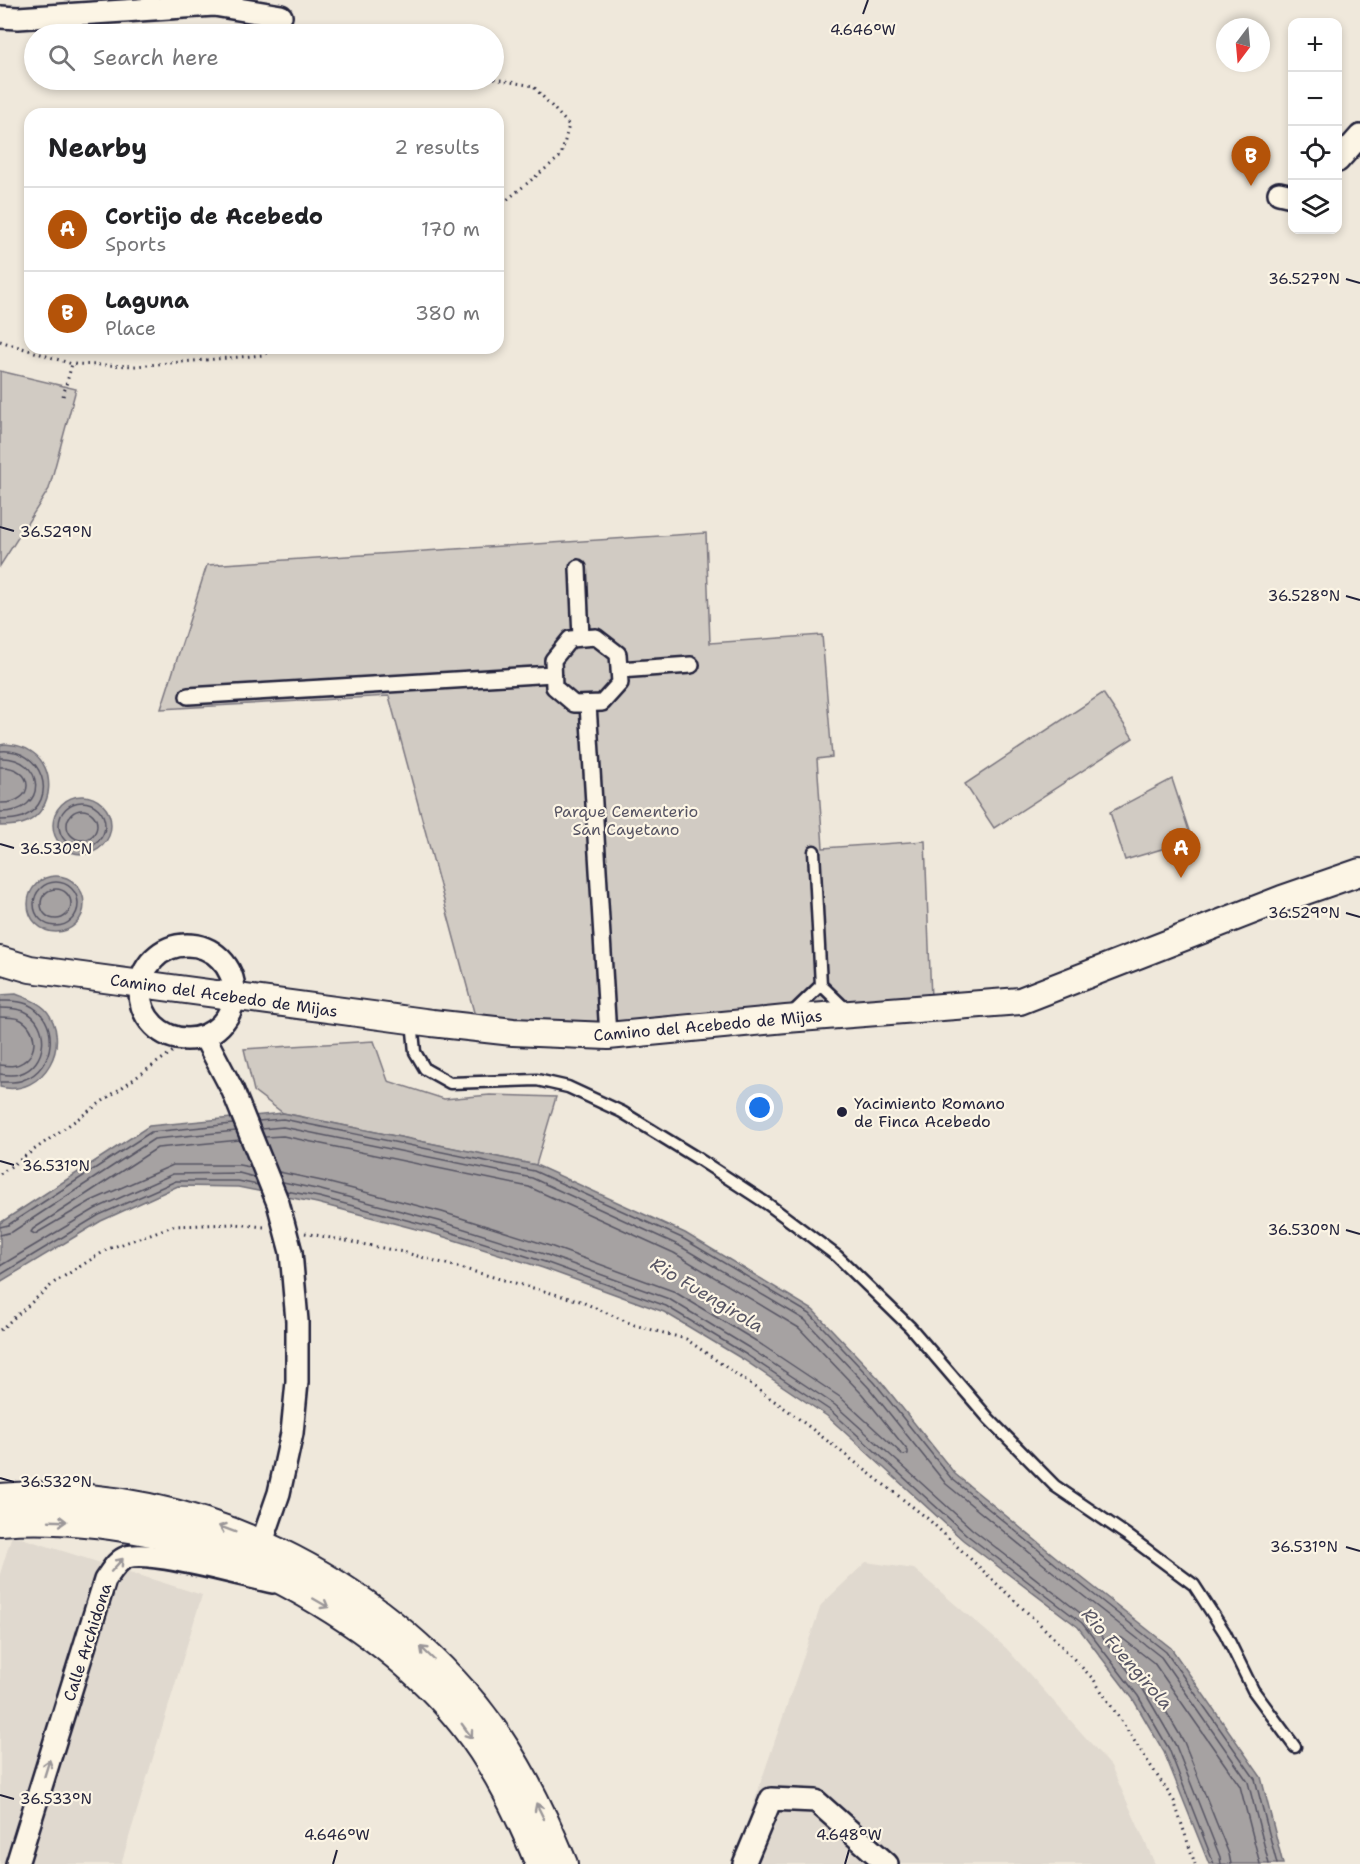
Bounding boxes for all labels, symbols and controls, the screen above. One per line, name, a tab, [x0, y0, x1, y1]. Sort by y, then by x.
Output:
north arrow	[1216, 18, 1270, 72]
map controls	[1288, 18, 1342, 234]
button: +	[1288, 18, 1342, 72]
text: 4.646°W	[830, 20, 896, 40]
search box	[24, 24, 504, 90]
icon: search	[45, 41, 78, 74]
text: Search here	[93, 43, 219, 72]
button: −	[1288, 72, 1342, 126]
button: locate	[1288, 126, 1342, 180]
text: Nearby	[48, 130, 147, 165]
text: 2 results	[394, 134, 480, 160]
pin: B	[1232, 136, 1270, 186]
button: layers	[1288, 180, 1342, 234]
text: Cortijo de Acebedo	[105, 202, 323, 231]
text: A	[60, 216, 75, 242]
text: 170 m	[421, 216, 480, 242]
text: Sports	[105, 231, 166, 257]
text: 36.527°N	[1268, 269, 1340, 289]
text: Laguna	[105, 286, 189, 315]
text: B	[61, 300, 74, 326]
text: 380 m	[415, 300, 480, 326]
text: Place	[105, 315, 156, 341]
text: 36.529°N	[20, 522, 92, 542]
text: 36.528°N	[1268, 586, 1340, 606]
park label: Parque Cementerio San Cayetano	[554, 801, 698, 840]
pin: A	[1162, 828, 1200, 878]
text: 36.530°N	[20, 839, 92, 859]
text: 36.529°N	[1268, 903, 1340, 923]
street label: Camino del Acebedo de Mijas	[109, 969, 339, 1022]
street label: Camino del Acebedo de Mijas	[593, 1005, 823, 1046]
your location	[745, 1093, 774, 1122]
place label: Yacimiento Romano de Finca Acebedo	[854, 1093, 1005, 1132]
marker: Yacimiento Romano de Finca Acebedo	[835, 1105, 849, 1119]
text: 36.531°N	[22, 1156, 90, 1176]
text: 36.530°N	[1268, 1220, 1340, 1240]
water label: Rio Fuengirola	[646, 1252, 768, 1338]
text: 36.532°N	[20, 1472, 92, 1492]
one-way arrow	[48, 1515, 68, 1526]
one-way arrow	[218, 1523, 237, 1534]
text: 36.531°N	[1270, 1537, 1338, 1557]
one-way arrow	[110, 1558, 124, 1573]
street label: Calle Archidona	[59, 1580, 116, 1704]
one-way arrow	[313, 1597, 330, 1609]
water label: Rio Fuengirola	[1076, 1603, 1178, 1715]
one-way arrow	[419, 1646, 434, 1660]
one-way arrow	[461, 1722, 473, 1738]
one-way arrow	[42, 1759, 53, 1778]
text: 36.533°N	[20, 1789, 92, 1809]
one-way arrow	[534, 1802, 545, 1820]
text: 4.646°W	[304, 1825, 370, 1845]
text: 4.648°W	[816, 1825, 882, 1845]

